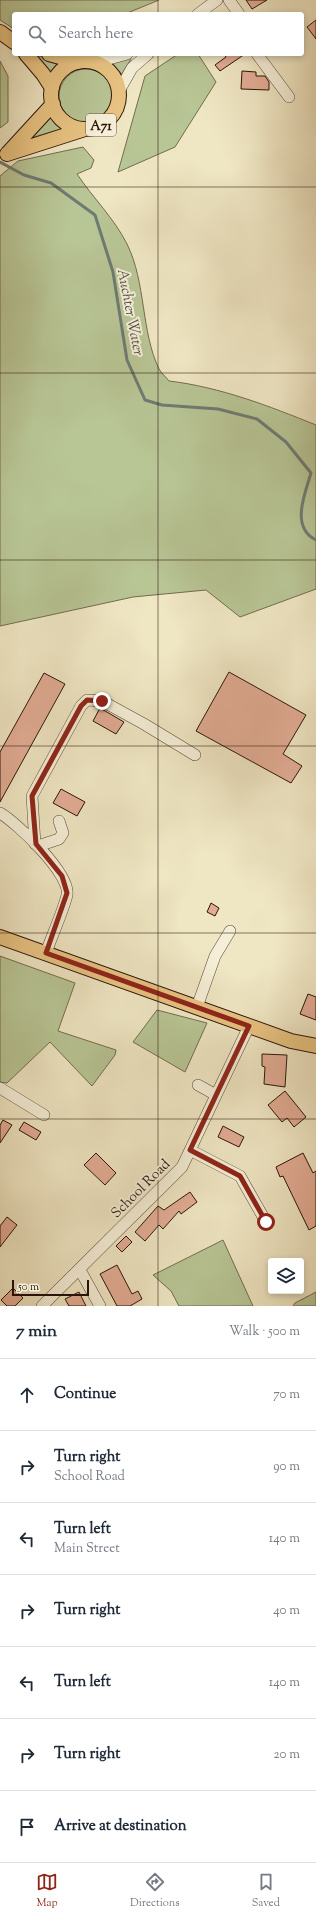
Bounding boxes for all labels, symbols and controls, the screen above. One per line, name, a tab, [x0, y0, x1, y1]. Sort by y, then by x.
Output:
search box	[12, 12, 304, 56]
icon: search	[26, 23, 48, 45]
text: Search here	[58, 24, 133, 45]
road number: A71	[86, 114, 116, 136]
water label: Auchter Water	[111, 267, 148, 358]
route end	[93, 692, 111, 710]
street label: School Road	[107, 1155, 176, 1223]
route start	[257, 1213, 275, 1231]
map controls	[268, 1258, 304, 1294]
button: layers	[268, 1258, 304, 1294]
scale bar	[12, 1278, 89, 1297]
text: 50 m	[18, 1279, 39, 1295]
text: 7 min	[16, 1320, 57, 1344]
text: Walk · 500 m	[229, 1323, 300, 1341]
icon: ahead	[16, 1384, 38, 1406]
text: Continue	[54, 1384, 116, 1405]
text: 70 m	[273, 1386, 300, 1404]
text: Turn right	[54, 1447, 120, 1468]
icon: right	[16, 1456, 38, 1478]
text: 90 m	[273, 1458, 300, 1476]
text: School Road	[54, 1468, 125, 1486]
text: Turn left	[54, 1519, 111, 1540]
icon: left	[16, 1528, 38, 1550]
text: 140 m	[269, 1530, 300, 1548]
text: Main Street	[54, 1540, 120, 1558]
icon: right	[16, 1600, 38, 1622]
text: Turn right	[54, 1600, 120, 1621]
text: 40 m	[273, 1602, 300, 1620]
icon: left	[16, 1672, 38, 1694]
text: Turn left	[54, 1672, 111, 1693]
text: 140 m	[269, 1674, 300, 1692]
icon: right	[16, 1744, 38, 1766]
text: Turn right	[54, 1744, 120, 1765]
text: 20 m	[274, 1746, 300, 1764]
icon: arrive	[16, 1816, 38, 1838]
text: Arrive at destination	[54, 1816, 187, 1837]
tab: Map	[36, 1871, 58, 1911]
tab: Directions	[130, 1871, 180, 1911]
tab: Saved	[252, 1871, 280, 1911]

